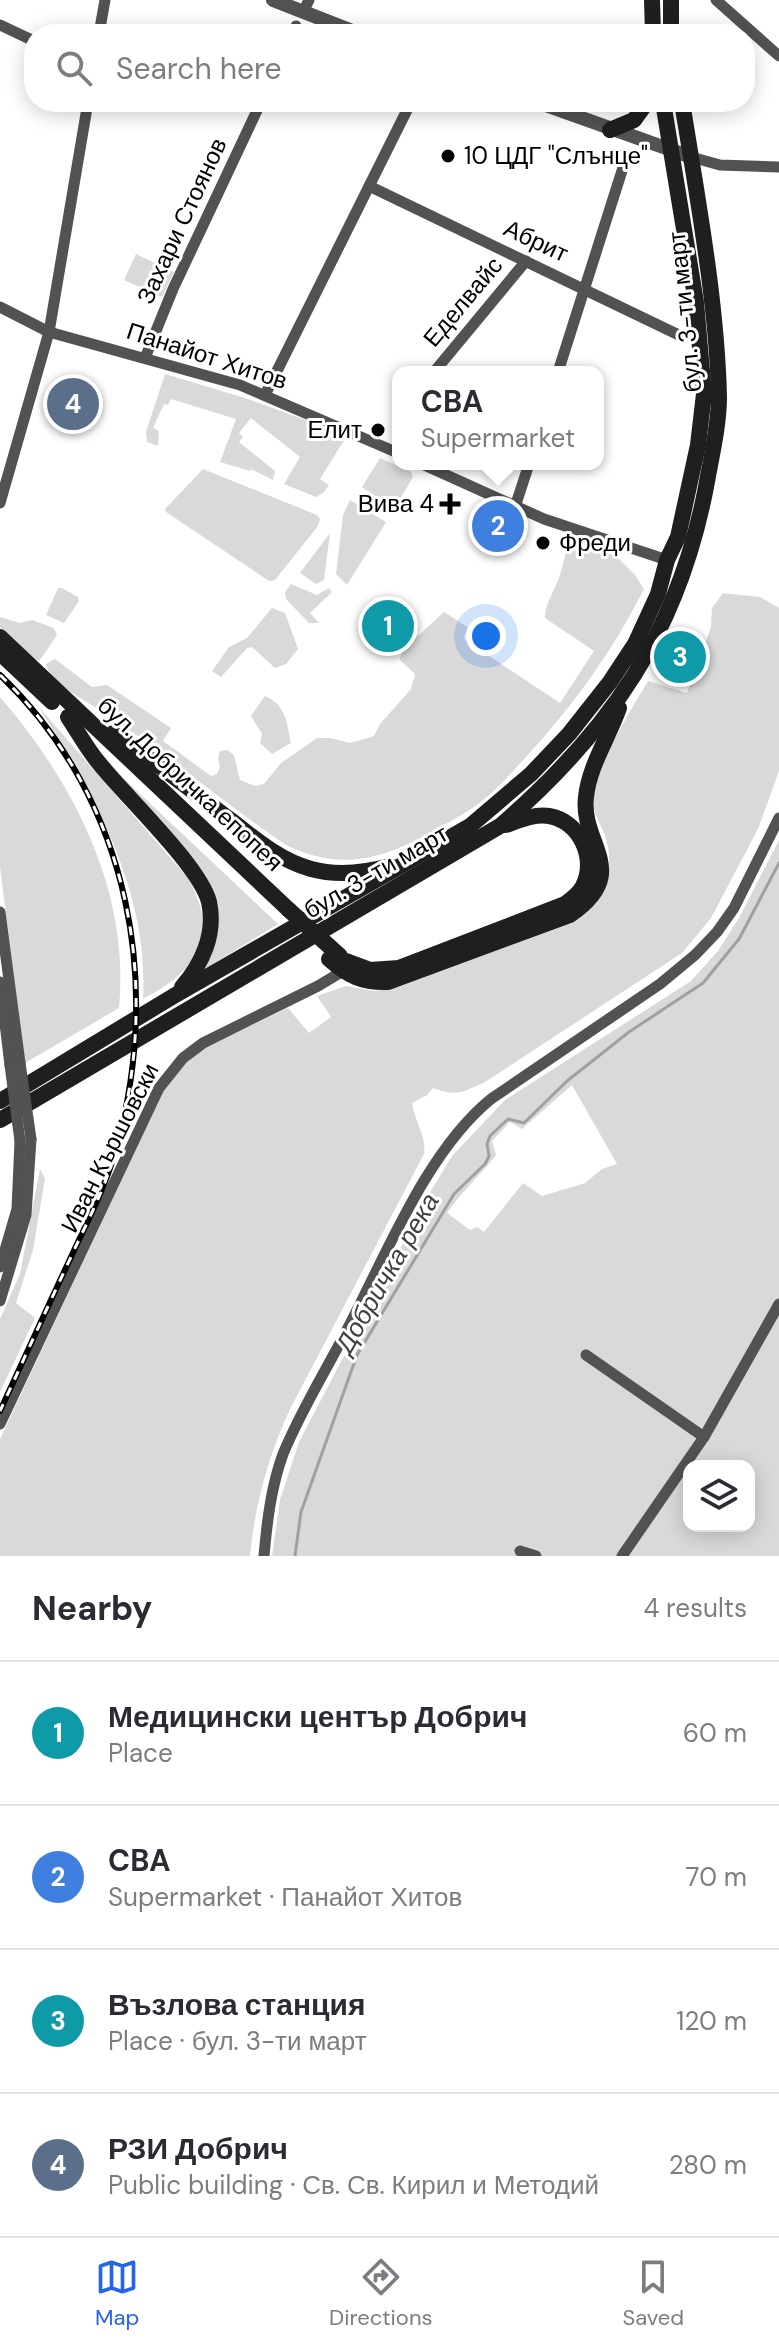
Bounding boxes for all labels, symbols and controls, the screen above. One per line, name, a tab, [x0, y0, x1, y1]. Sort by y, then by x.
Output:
search box	[24, 24, 755, 112]
icon: search	[52, 46, 96, 90]
text: Search here	[116, 49, 282, 88]
street label: Захари Стоянов	[130, 133, 234, 309]
place label: 10 ЦДГ "Слънце"	[464, 140, 648, 171]
marker: 10 ЦДГ "Слънце"	[439, 147, 457, 165]
street label: Абрит	[499, 212, 573, 269]
street label: бул. 3-ти март	[661, 230, 708, 394]
street label: Еделвайс	[416, 250, 509, 353]
street label: Панайот Хитов	[123, 315, 291, 396]
popup	[392, 366, 604, 470]
pin: 4	[47, 374, 99, 434]
text: CBA	[421, 382, 483, 421]
place label: Елит	[308, 414, 362, 445]
marker: Елит	[369, 421, 387, 439]
text: Supermarket	[421, 421, 575, 455]
place label: Вива 4	[358, 488, 434, 519]
marker: Вива 4	[441, 495, 459, 513]
pin: 2	[472, 496, 524, 556]
place label: Фреди	[559, 527, 631, 558]
marker: Фреди	[534, 534, 552, 552]
pin: 1	[362, 596, 414, 656]
your location	[466, 616, 506, 656]
pin: 3	[654, 627, 706, 687]
street label: бул. Добричка епопея	[91, 690, 290, 878]
street label: бул. 3-ти март	[298, 818, 453, 925]
street label: Иван Кършовски	[54, 1058, 166, 1238]
water label: Добричка река	[326, 1187, 447, 1362]
map controls	[683, 1460, 755, 1532]
button: layers	[683, 1460, 755, 1532]
text: Nearby	[32, 1586, 152, 1631]
text: 4 results	[643, 1591, 747, 1625]
text: Медицински център Добрич	[108, 1697, 527, 1736]
text: 1	[53, 1716, 63, 1750]
text: 60 m	[683, 1716, 747, 1750]
text: Place	[108, 1736, 173, 1770]
text: CBA	[108, 1841, 170, 1880]
text: 2	[50, 1860, 66, 1894]
text: 70 m	[686, 1860, 747, 1894]
text: Supermarket · Панайот Хитов	[108, 1880, 462, 1914]
text: Възлова станция	[108, 1985, 365, 2024]
text: 3	[50, 2004, 66, 2038]
text: 120 m	[676, 2004, 747, 2038]
text: Place · бул. 3-ти март	[108, 2024, 367, 2058]
text: РЗИ Добрич	[108, 2129, 288, 2168]
text: 4	[50, 2148, 66, 2182]
text: 280 m	[669, 2148, 747, 2182]
text: Public building · Св. Св. Кирил и Методий	[108, 2168, 599, 2202]
tab: Map	[95, 2255, 139, 2332]
tab: Directions	[329, 2255, 433, 2332]
tab: Saved	[622, 2255, 684, 2332]

